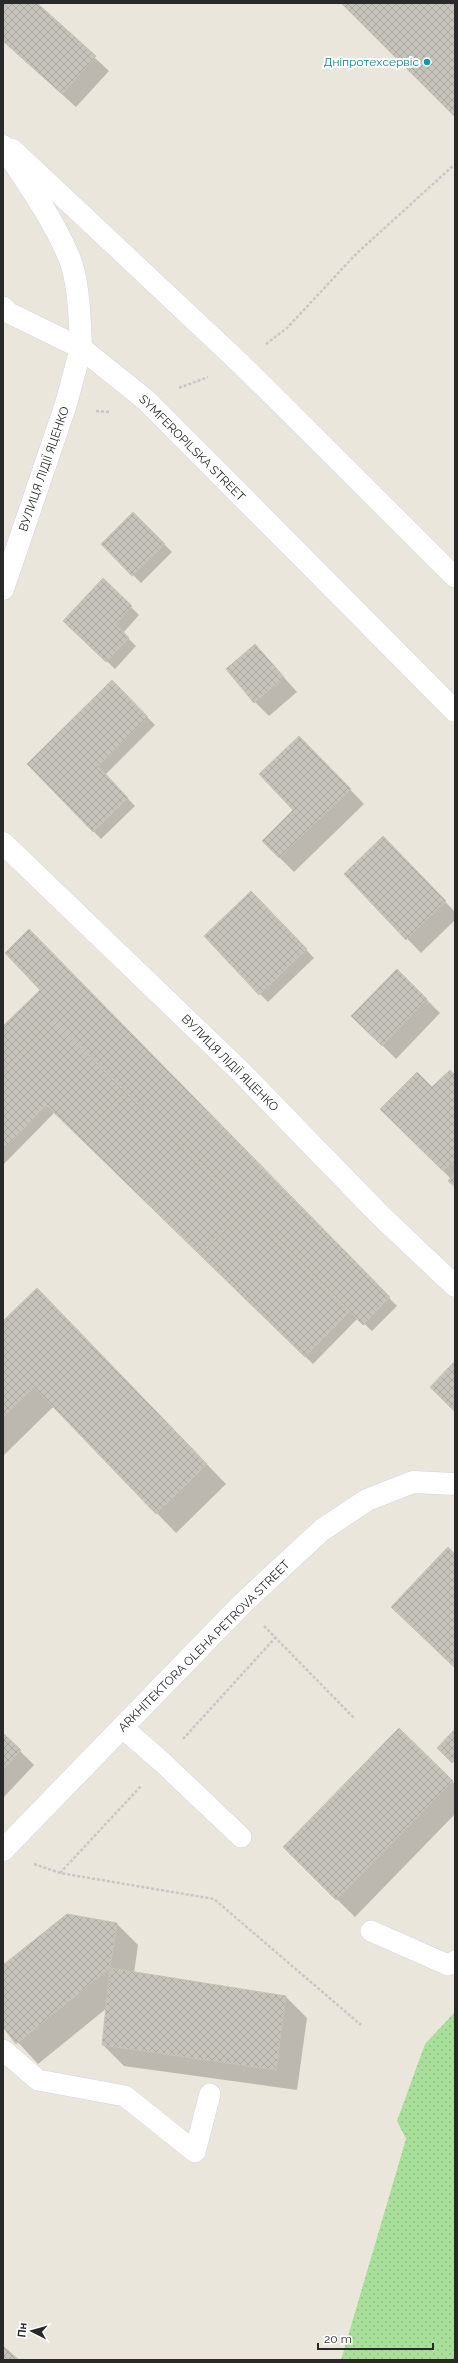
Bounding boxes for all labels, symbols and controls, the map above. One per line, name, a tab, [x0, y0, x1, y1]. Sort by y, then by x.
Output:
place label: Дніпротехсервіс	[324, 55, 419, 69]
marker: Дніпротехсервіс	[422, 57, 432, 67]
street label: SYMFEROPILSKA STREET	[136, 392, 248, 504]
street label: ВУЛИЦЯ ЛІДІЇ ЯЦЕНКО	[16, 405, 72, 533]
street label: ВУЛИЦЯ ЛІДІЇ ЯЦЕНКО	[179, 1012, 281, 1114]
street label: ARKHITEKTORA OLEHA PETROVA STREET	[115, 1557, 293, 1735]
north arrow	[12, 2311, 52, 2351]
text: Пн	[15, 2322, 30, 2338]
scale bar	[318, 2325, 433, 2351]
text: 20 m	[324, 2332, 352, 2346]

